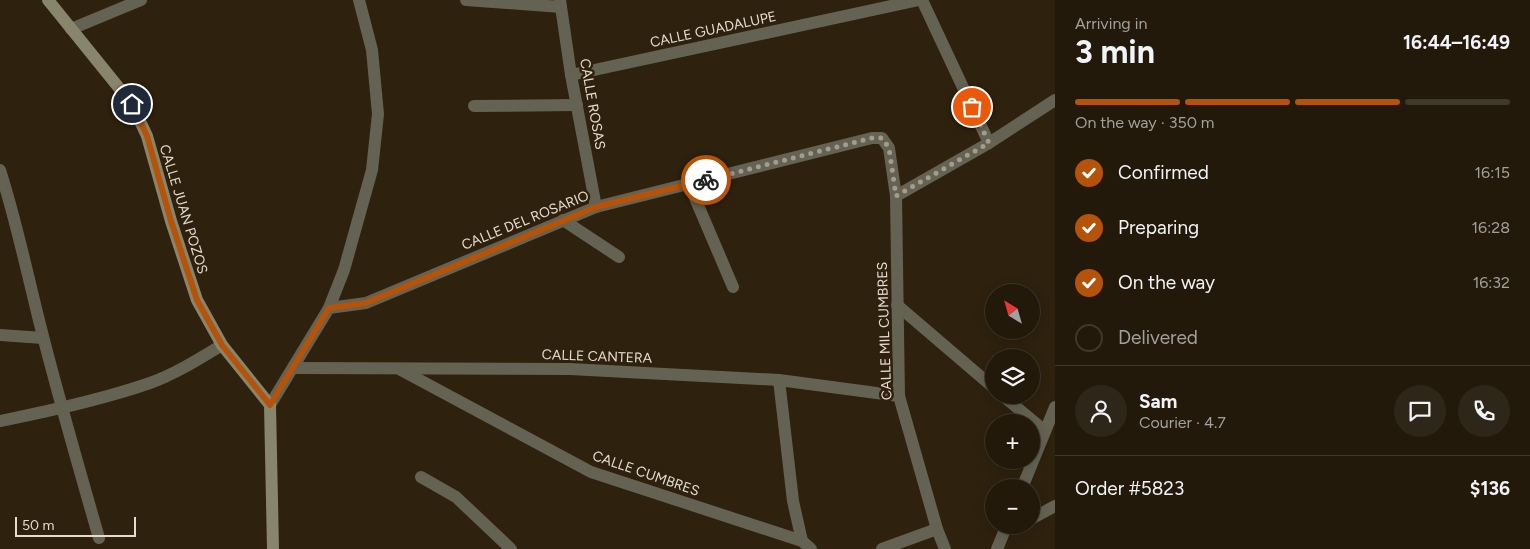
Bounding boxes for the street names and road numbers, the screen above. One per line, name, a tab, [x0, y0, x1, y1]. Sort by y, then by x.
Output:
street label: CALLE GUADALUPE	[648, 8, 778, 51]
street label: CALLE ROSAS	[576, 57, 609, 151]
street label: CALLE JUAN POZOS	[156, 143, 211, 276]
street label: CALLE DEL ROSARIO	[459, 187, 591, 254]
street label: CALLE MIL CUMBRES	[874, 262, 895, 400]
street label: CALLE CANTERA	[541, 346, 653, 367]
street label: CALLE CUMBRES	[590, 447, 702, 500]

